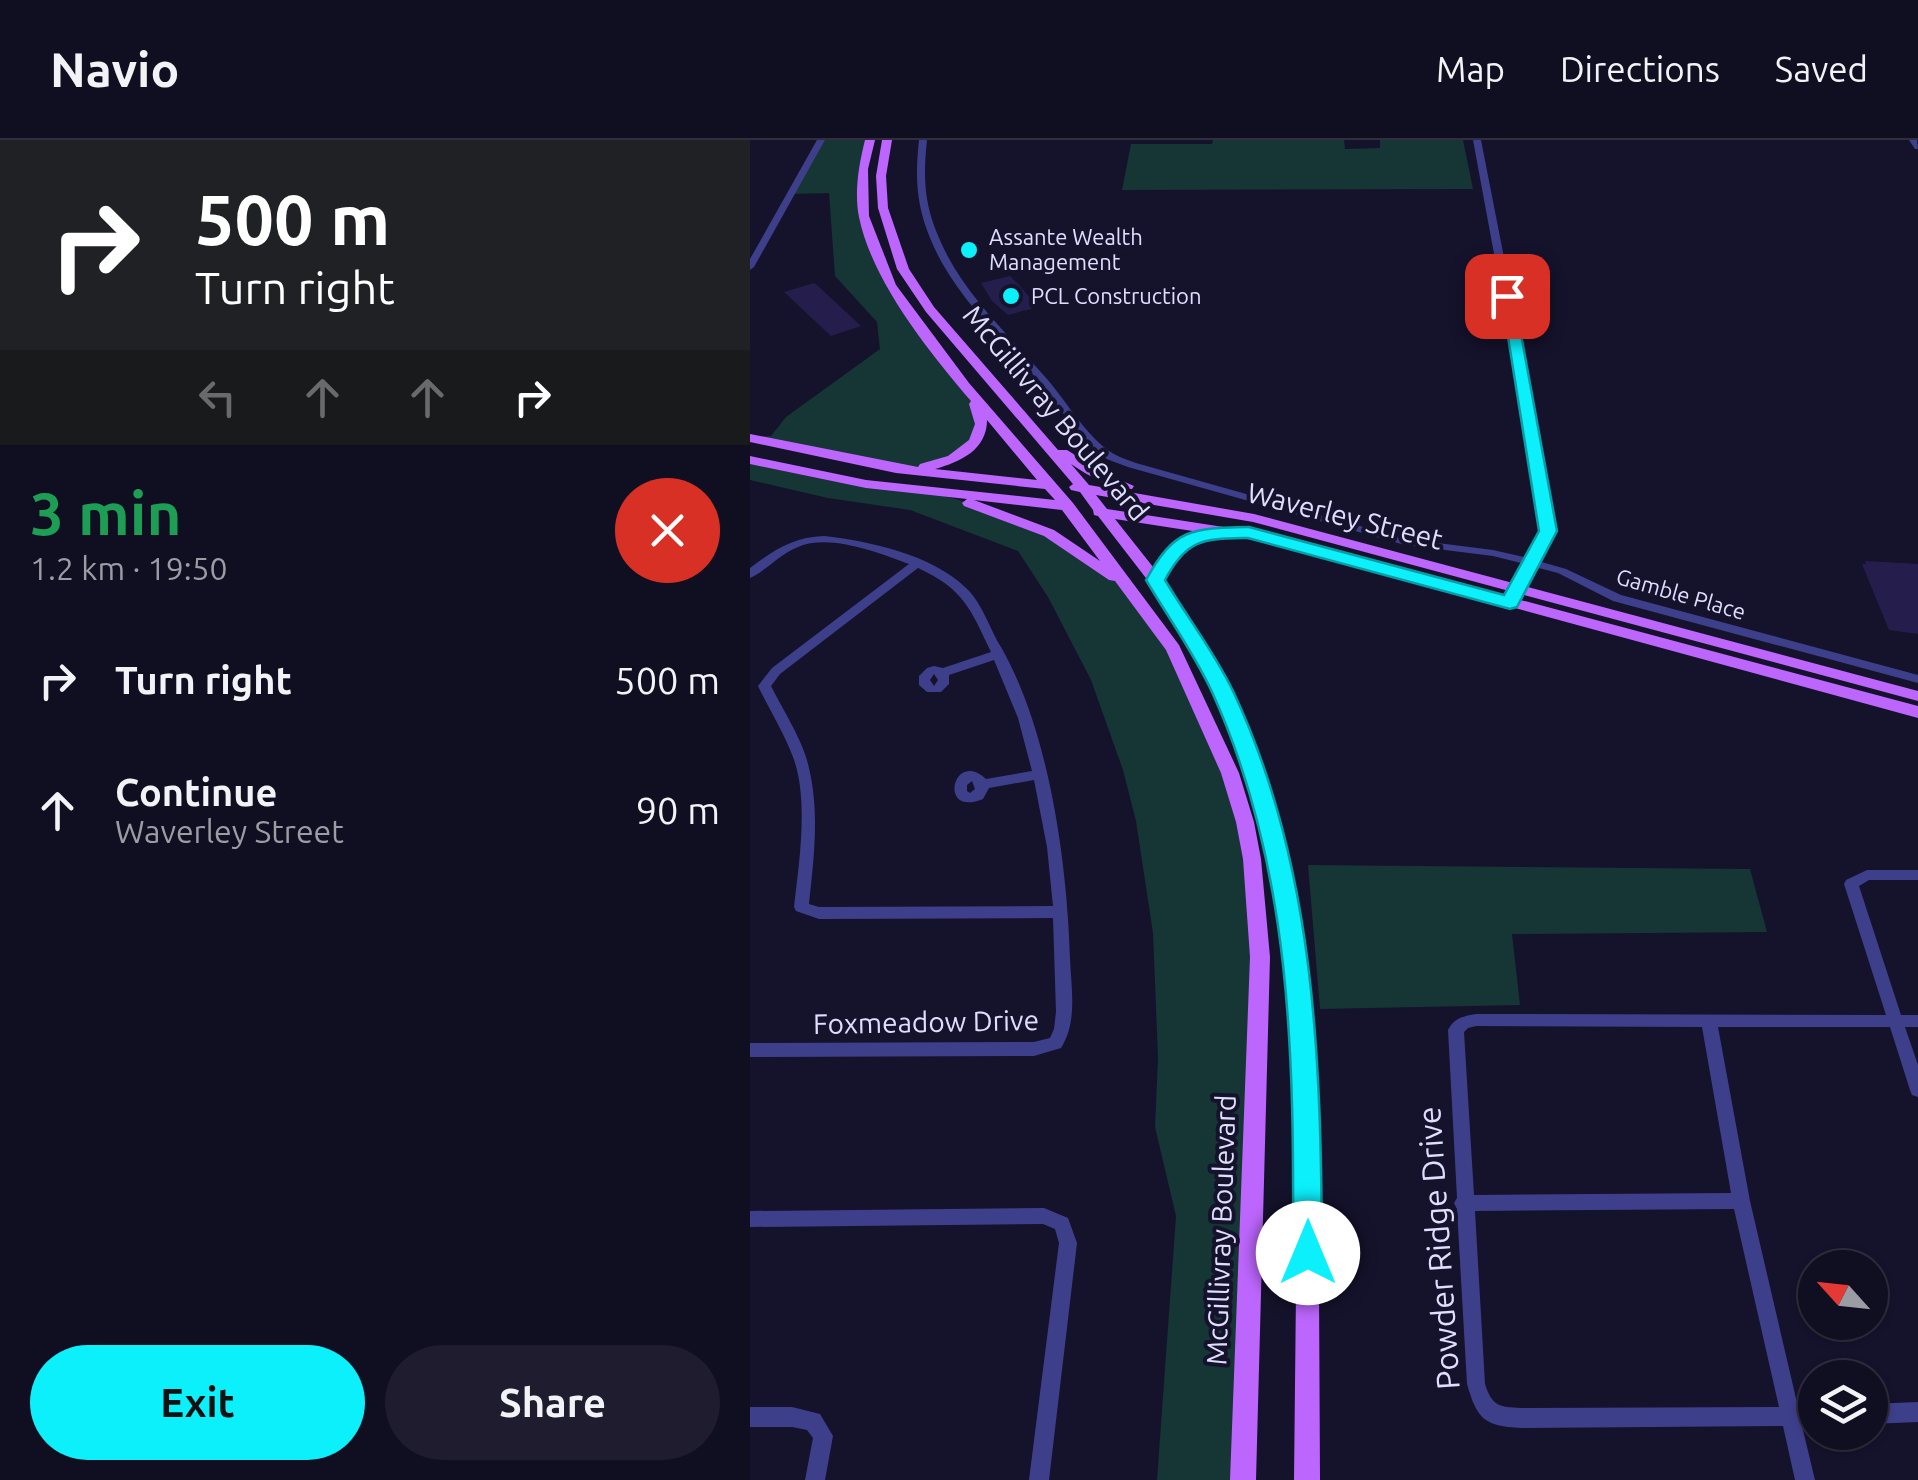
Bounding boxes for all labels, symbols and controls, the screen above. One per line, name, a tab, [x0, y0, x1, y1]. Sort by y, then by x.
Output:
text: Navio	[50, 42, 179, 96]
text: Map	[1436, 49, 1505, 89]
text: Directions	[1560, 49, 1720, 89]
text: Saved	[1775, 49, 1868, 89]
icon: right	[30, 180, 160, 310]
text: 500 m	[195, 180, 390, 258]
place label: Assante Wealth Management	[989, 224, 1143, 274]
marker: Assante Wealth Management	[958, 239, 980, 261]
pin	[1465, 254, 1550, 339]
text: Turn right	[195, 262, 395, 313]
icon: arrive	[1480, 269, 1535, 324]
place label: PCL Construction	[1031, 283, 1202, 308]
marker: PCL Construction	[1000, 285, 1022, 307]
street label: McGillivray Boulevard	[958, 299, 1155, 526]
icon: left	[190, 370, 245, 425]
icon: ahead	[295, 370, 350, 425]
icon: ahead	[400, 370, 455, 425]
icon: right	[505, 370, 560, 425]
street label: Waverley Street	[1244, 476, 1446, 555]
button: close	[615, 478, 720, 583]
text: 3 min	[30, 479, 182, 546]
text: 1.2 km · 19:50	[30, 550, 228, 586]
street label: Gamble Place	[1614, 563, 1749, 624]
icon: right	[30, 653, 85, 708]
text: Turn right	[115, 659, 292, 701]
text: 500 m	[614, 659, 720, 701]
text: Continue	[115, 771, 277, 813]
icon: ahead	[30, 783, 85, 838]
text: 90 m	[636, 789, 720, 831]
text: Waverley Street	[115, 813, 344, 849]
street label: Foxmeadow Drive	[813, 1004, 1039, 1039]
street label: McGillivray Boulevard	[1200, 1094, 1241, 1366]
street label: Powder Ridge Drive	[1410, 1105, 1466, 1391]
position arrow	[1256, 1201, 1360, 1305]
north arrow	[1798, 1250, 1888, 1340]
map controls	[1798, 1250, 1888, 1450]
button: Exit	[30, 1345, 365, 1460]
button: Share	[385, 1345, 720, 1460]
button: layers	[1798, 1360, 1888, 1450]

